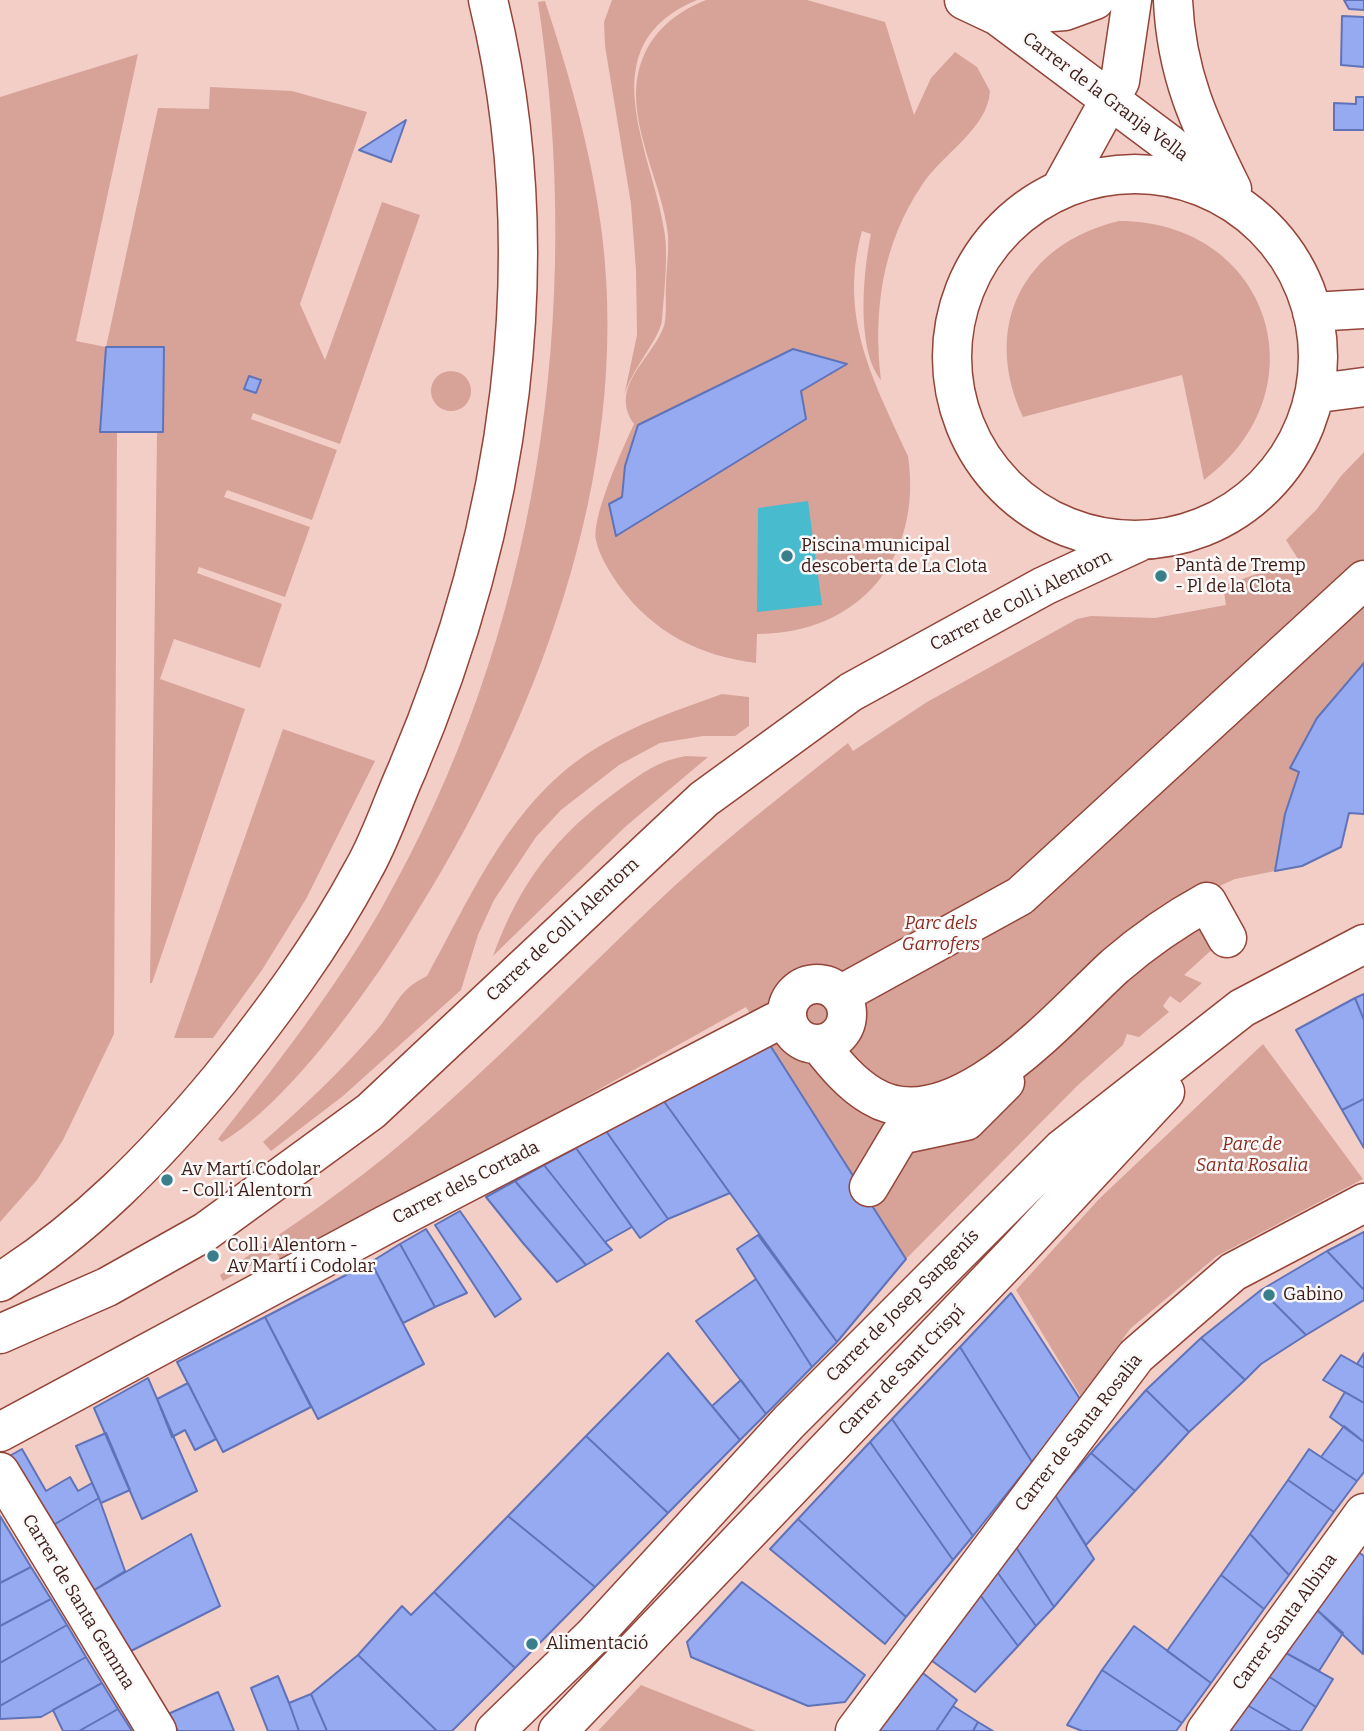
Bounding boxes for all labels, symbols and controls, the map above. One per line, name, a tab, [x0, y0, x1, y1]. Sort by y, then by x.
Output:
street label: Carrer de la Granja Vella	[1018, 28, 1192, 166]
place label: Piscina municipal descoberta de La Clota	[801, 535, 987, 578]
street label: Carrer de Coll i Alentorn	[927, 546, 1115, 656]
marker: Piscina municipal descoberta de La Clota	[779, 548, 795, 564]
place label: Pantà de Tremp - Pl de la Clota	[1175, 555, 1306, 598]
marker: Pantà de Tremp - Pl de la Clota	[1153, 568, 1169, 584]
street label: Carrer de Coll i Alentorn	[482, 854, 644, 1006]
park label: Parc dels Garrofers	[902, 913, 980, 956]
park label: Parc de Santa Rosalia	[1196, 1134, 1308, 1176]
street label: Carrer dels Cortada	[389, 1137, 543, 1229]
place label: Av Martí Codolar - Coll i Alentorn	[181, 1159, 320, 1202]
marker: Av Martí Codolar - Coll i Alentorn	[159, 1172, 175, 1188]
street label: Carrer de Josep Sangenís	[822, 1225, 984, 1387]
place label: Coll i Alentorn - Av Martí i Codolar	[227, 1235, 375, 1278]
marker: Coll i Alentorn - Av Martí i Codolar	[205, 1248, 221, 1264]
place label: Gabino	[1283, 1284, 1343, 1306]
marker: Gabino	[1261, 1287, 1277, 1303]
street label: Carrer de Sant Crispí	[834, 1301, 970, 1441]
street label: Carrer de Santa Rosalia	[1011, 1350, 1147, 1516]
street label: Carrer de Santa Gemma	[17, 1510, 139, 1694]
street label: Carrer Santa Albina	[1228, 1549, 1342, 1695]
place label: Alimentació	[546, 1633, 648, 1655]
marker: Alimentació	[524, 1636, 540, 1652]

